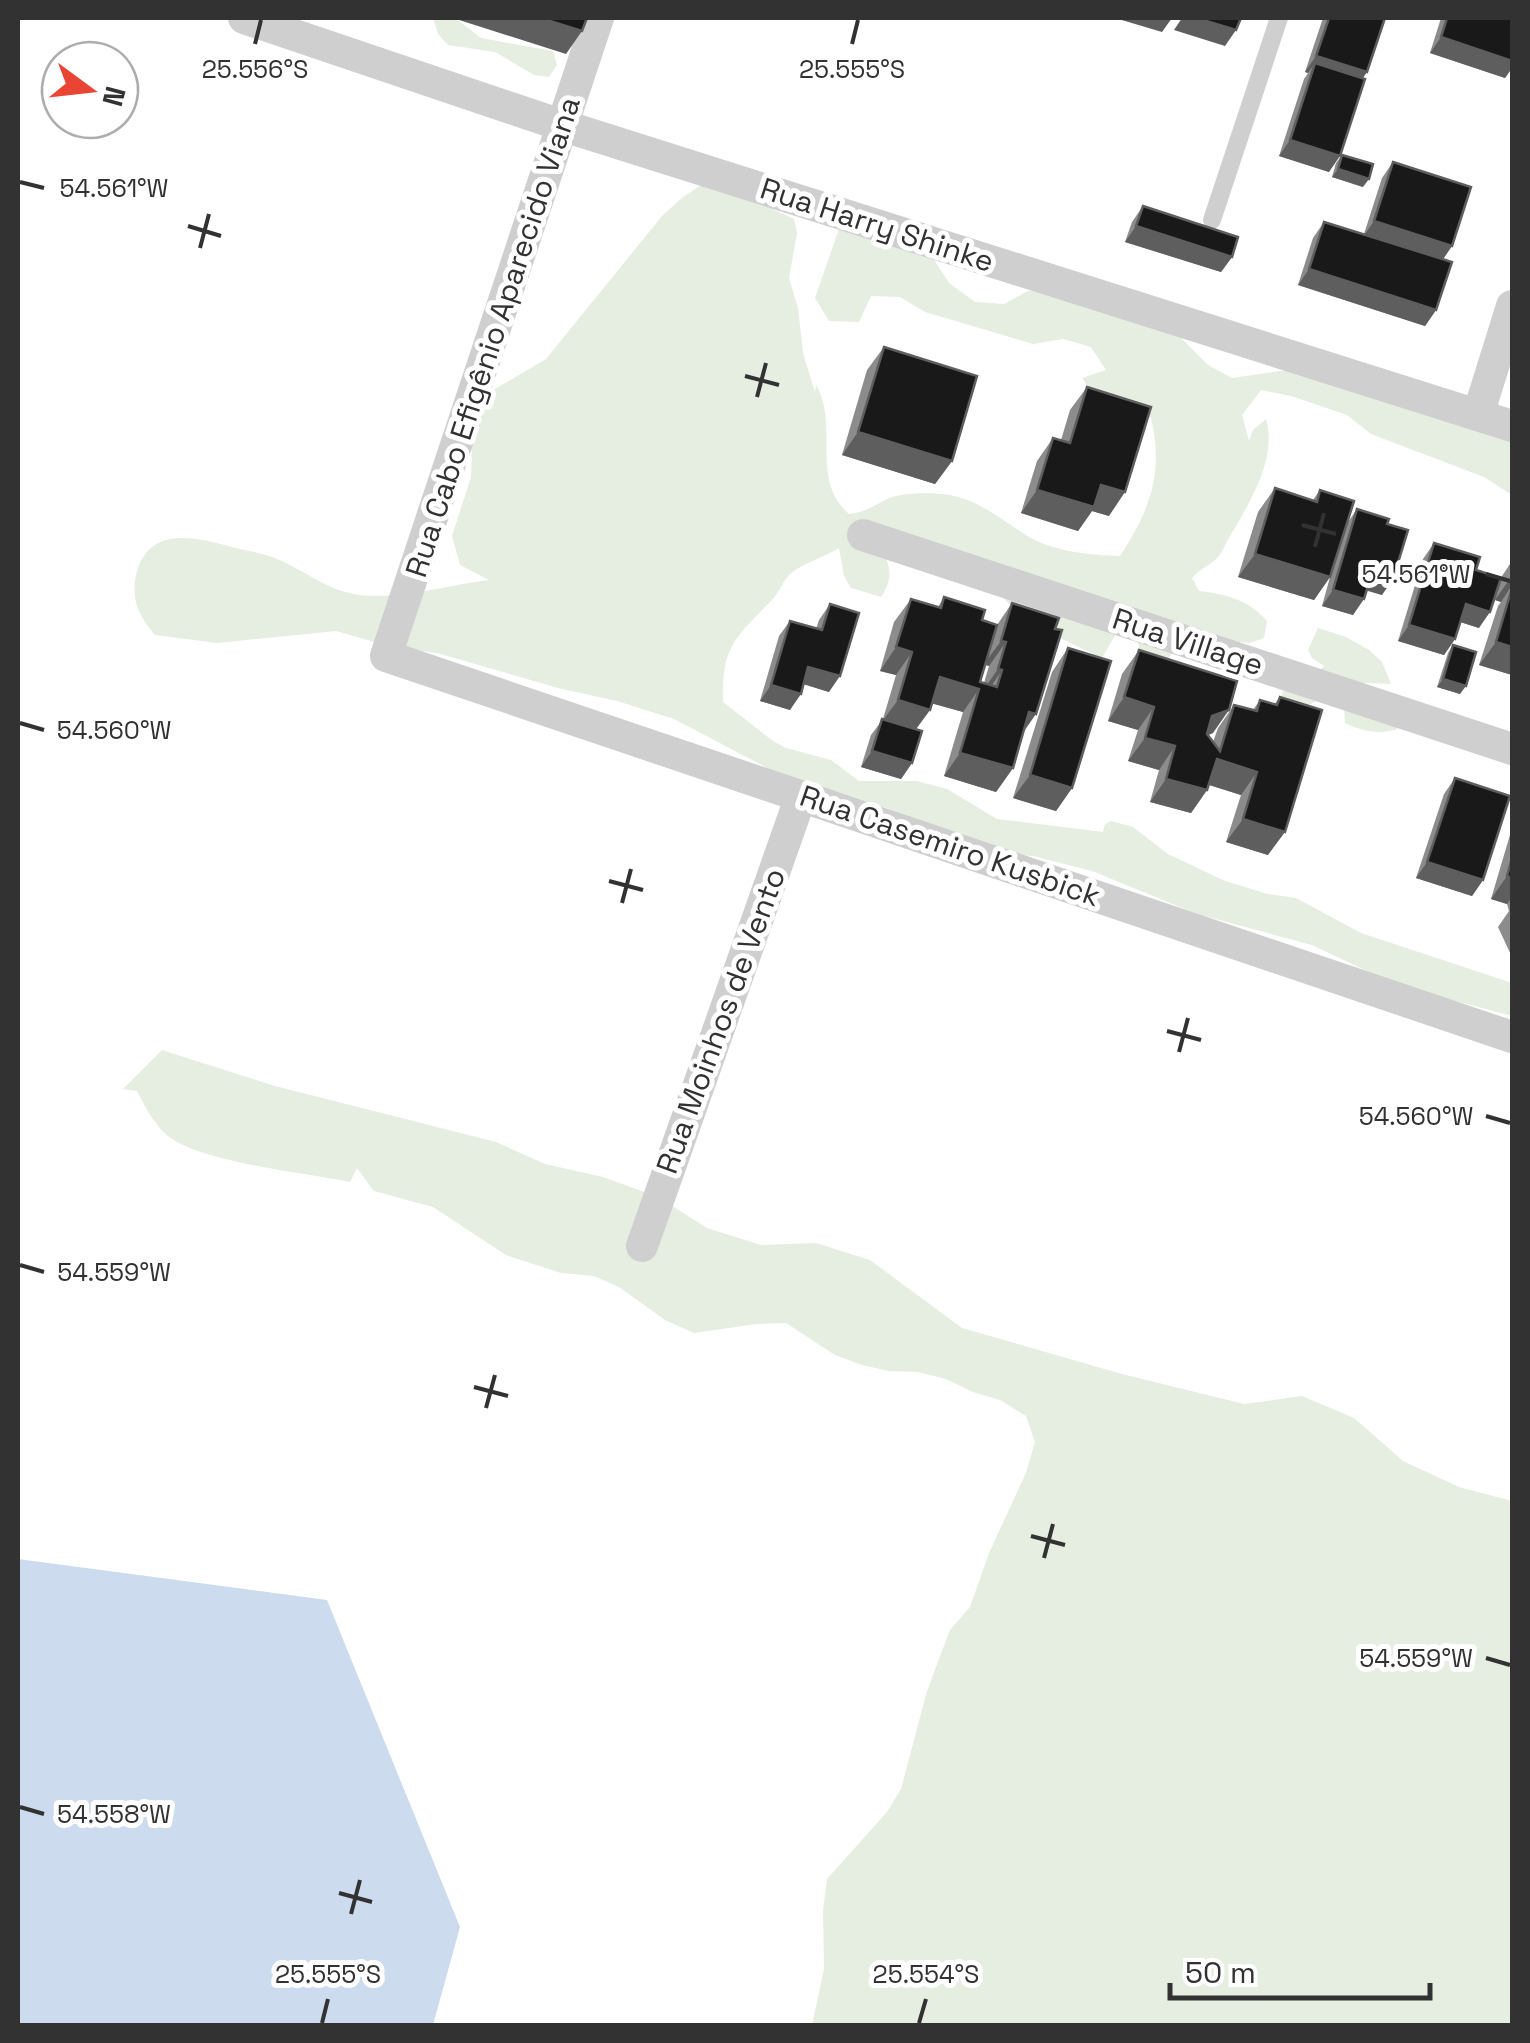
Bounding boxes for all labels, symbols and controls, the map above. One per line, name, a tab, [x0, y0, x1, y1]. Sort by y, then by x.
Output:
north arrow	[40, 40, 140, 140]
text: 25.556°S	[202, 53, 308, 85]
text: 25.555°S	[799, 53, 905, 85]
text: N	[94, 83, 134, 110]
street label: Rua Cabo Efigênio Aparecido Viana	[396, 92, 589, 582]
street label: Rua Harry Shinke	[755, 168, 999, 281]
text: 54.561°W	[59, 172, 169, 204]
text: 54.561°W	[1361, 558, 1471, 590]
street label: Rua Village	[1108, 599, 1269, 684]
text: 54.560°W	[57, 714, 171, 746]
street label: Rua Casemiro Kusbick	[795, 776, 1106, 915]
street label: Rua Moinhos de Vento	[647, 863, 794, 1179]
text: 54.560°W	[1359, 1100, 1473, 1132]
text: 54.559°W	[57, 1256, 171, 1288]
text: 54.559°W	[1359, 1642, 1473, 1674]
text: 54.558°W	[57, 1798, 171, 1830]
scale bar	[1170, 1938, 1430, 2000]
text: 50 m	[1185, 1953, 1256, 1992]
text: 25.555°S	[275, 1958, 381, 1990]
text: 25.554°S	[873, 1958, 979, 1990]

